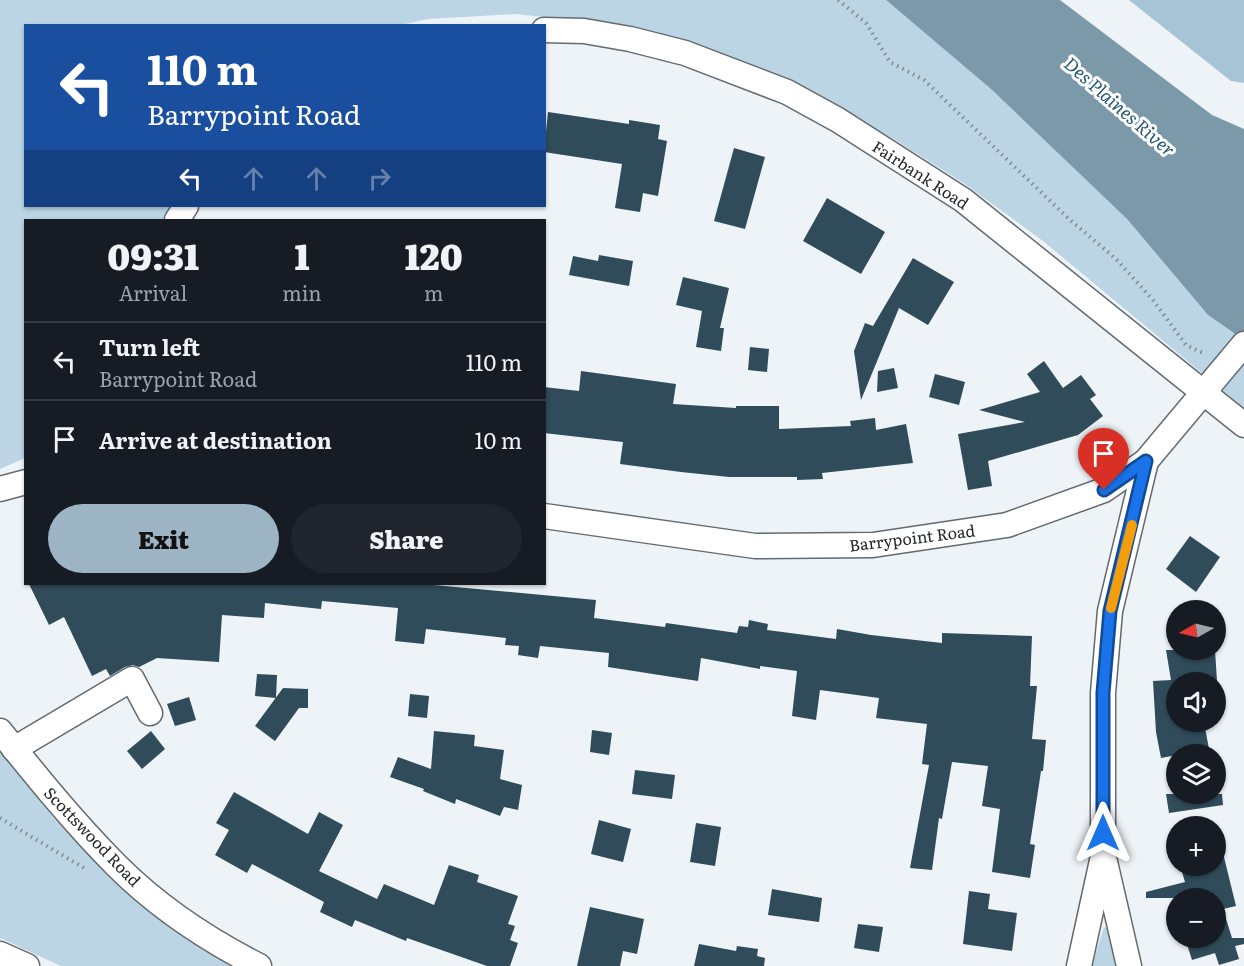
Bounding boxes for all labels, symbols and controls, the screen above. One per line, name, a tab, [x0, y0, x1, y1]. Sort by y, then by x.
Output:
text: 110 m	[147, 36, 258, 98]
icon: left	[48, 48, 126, 126]
water label: Des Plaines River	[1058, 50, 1182, 162]
text: Barrypoint Road	[147, 93, 361, 133]
street label: Fairbank Road	[868, 134, 974, 214]
icon: left	[174, 162, 207, 195]
icon: ahead	[237, 162, 270, 195]
icon: ahead	[300, 162, 333, 195]
icon: right	[363, 162, 396, 195]
text: 09:31	[107, 228, 199, 281]
text: 1	[294, 228, 309, 281]
text: 120	[405, 228, 463, 281]
text: Arrival	[119, 277, 187, 307]
text: min	[282, 277, 322, 307]
text: m	[424, 277, 443, 307]
text: Turn left	[99, 330, 200, 363]
icon: left	[48, 345, 81, 378]
text: 110 m	[466, 345, 522, 378]
text: Barrypoint Road	[99, 363, 257, 393]
icon: arrive	[48, 423, 81, 456]
text: Arrive at destination	[99, 423, 332, 456]
text: 10 m	[475, 423, 522, 456]
pin	[1078, 428, 1129, 490]
icon: arrive	[1087, 437, 1120, 470]
button: Exit	[48, 504, 279, 573]
button: Share	[291, 504, 522, 573]
street label: Barrypoint Road	[848, 517, 976, 557]
north arrow	[1166, 600, 1226, 660]
map controls	[1166, 600, 1226, 948]
button: sound	[1166, 672, 1226, 732]
button: layers	[1166, 744, 1226, 804]
street label: Scottswood Road	[39, 781, 147, 891]
position arrow	[1071, 801, 1135, 865]
button: +	[1166, 816, 1226, 876]
button: −	[1166, 888, 1226, 948]

